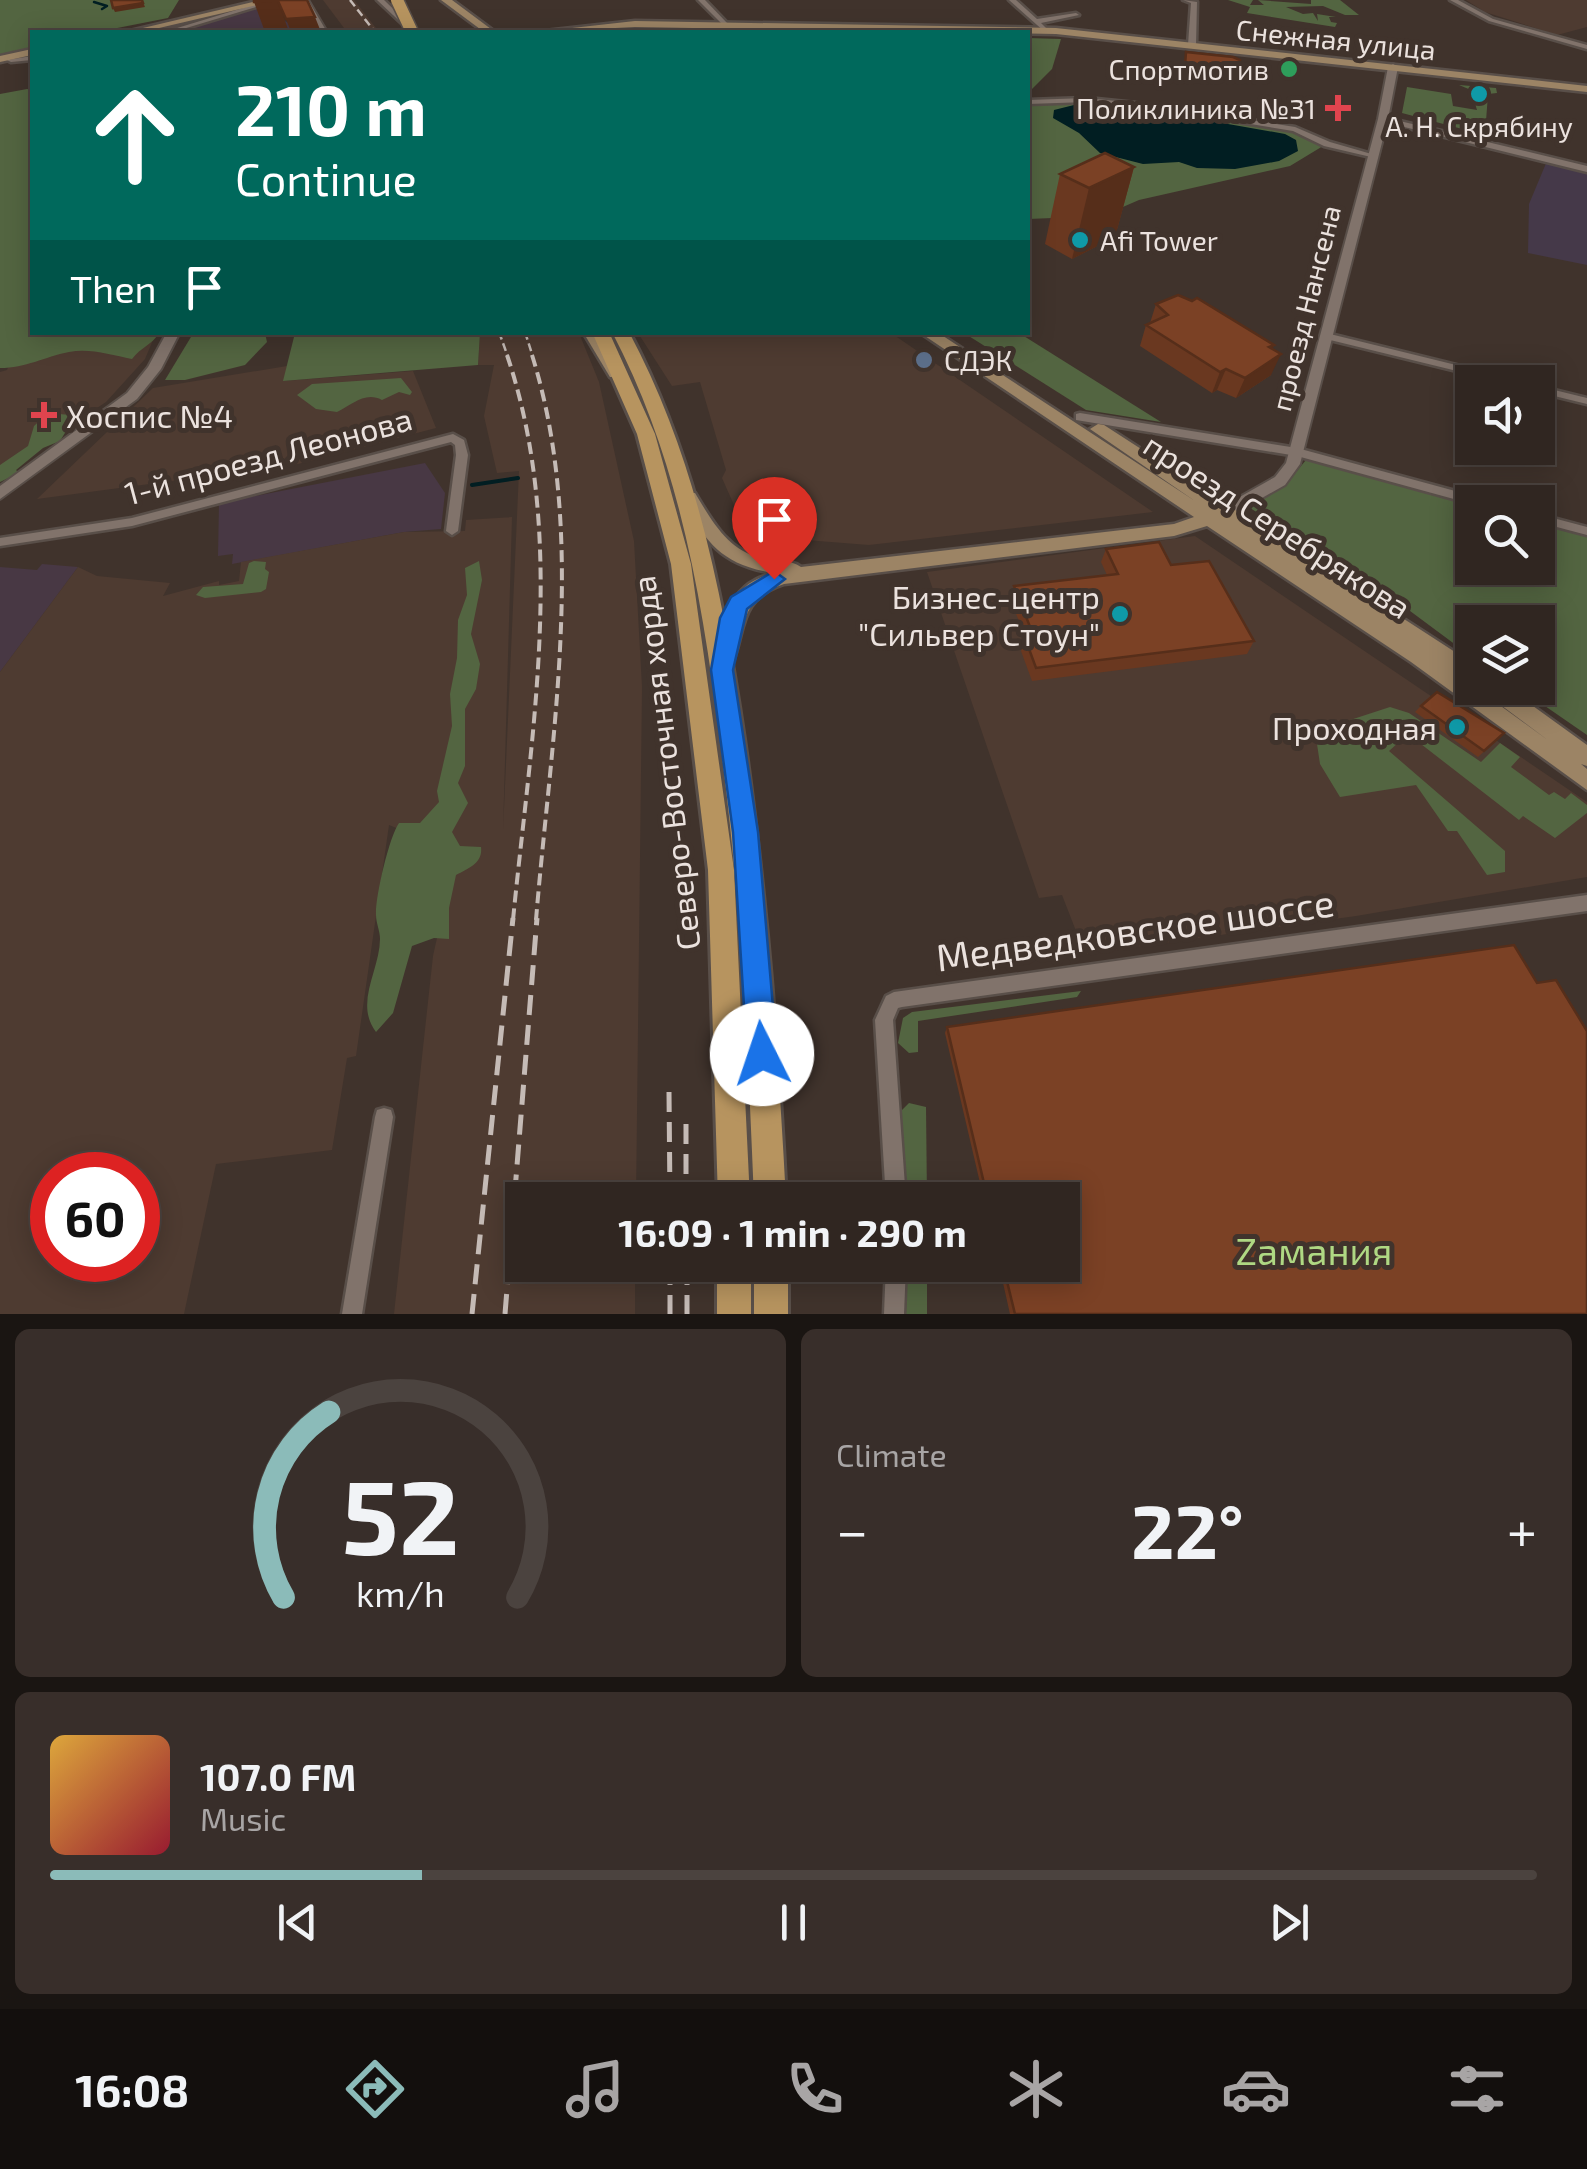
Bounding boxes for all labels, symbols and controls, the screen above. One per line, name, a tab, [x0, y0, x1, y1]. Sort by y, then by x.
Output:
street label: Снежная улица	[1234, 12, 1438, 66]
place label: Спортмотив	[1109, 52, 1269, 86]
marker: Спортмотив	[1278, 58, 1300, 80]
text: 210 m	[235, 66, 427, 150]
icon: ahead	[70, 70, 200, 200]
marker: А. Н. Скрябину	[1468, 83, 1490, 105]
place label: Поликлиника №31	[1076, 91, 1316, 125]
marker: Поликлиника №31	[1325, 95, 1351, 121]
place label: А. Н. Скрябину	[1385, 109, 1573, 143]
text: Continue	[235, 151, 417, 205]
street label: проезд Нансена	[1263, 202, 1347, 414]
place label: Afi Tower	[1100, 223, 1218, 257]
marker: Afi Tower	[1069, 229, 1091, 251]
icon: arrive	[177, 260, 232, 315]
text: Then	[70, 265, 157, 311]
place label: СДЭК	[944, 343, 1012, 377]
marker: СДЭК	[913, 349, 935, 371]
map controls	[1455, 365, 1555, 705]
button: sound	[1455, 365, 1555, 465]
place label: Хоспис №4	[66, 396, 233, 434]
street label: 1-й проезд Леонова	[120, 398, 416, 512]
marker: Хоспис №4	[31, 402, 57, 428]
street label: проезд Серебрякова	[1137, 425, 1419, 625]
pin	[732, 477, 817, 580]
button: search	[1455, 485, 1555, 585]
icon: arrive	[747, 492, 802, 547]
street label: Северо-Восточная хорда	[623, 574, 707, 952]
place label: Бизнес-центр "Сильвер Стоун"	[858, 577, 1100, 653]
marker: Бизнес-центр "Сильвер Стоун"	[1109, 603, 1131, 625]
button: layers	[1455, 605, 1555, 705]
place label: Проходная	[1272, 708, 1437, 746]
marker: Проходная	[1446, 716, 1468, 738]
street label: Медведковское шоссе	[933, 878, 1337, 980]
position arrow	[710, 1002, 814, 1106]
speed limit sign: 60	[30, 1152, 160, 1282]
text: 16:09 · 1 min · 290 m	[618, 1209, 967, 1255]
park label: Zамания	[1236, 1227, 1392, 1273]
text: Climate	[836, 1435, 947, 1473]
text: 52	[342, 1451, 459, 1576]
text: 22°	[1131, 1484, 1244, 1574]
text: −	[836, 1496, 868, 1562]
text: +	[1507, 1496, 1537, 1562]
text: km/h	[356, 1571, 445, 1614]
text: 107.0 FM	[200, 1753, 356, 1799]
text: Music	[200, 1799, 286, 1837]
icon: previous	[270, 1895, 325, 1950]
icon: pause	[766, 1895, 821, 1950]
icon: next	[1262, 1895, 1317, 1950]
icon: directions	[340, 2054, 410, 2124]
icon: music	[560, 2054, 630, 2124]
icon: phone	[780, 2054, 850, 2124]
icon: climate	[1001, 2054, 1071, 2124]
icon: car	[1221, 2054, 1291, 2124]
icon: filters	[1442, 2054, 1512, 2124]
text: 16:08	[75, 2062, 189, 2116]

